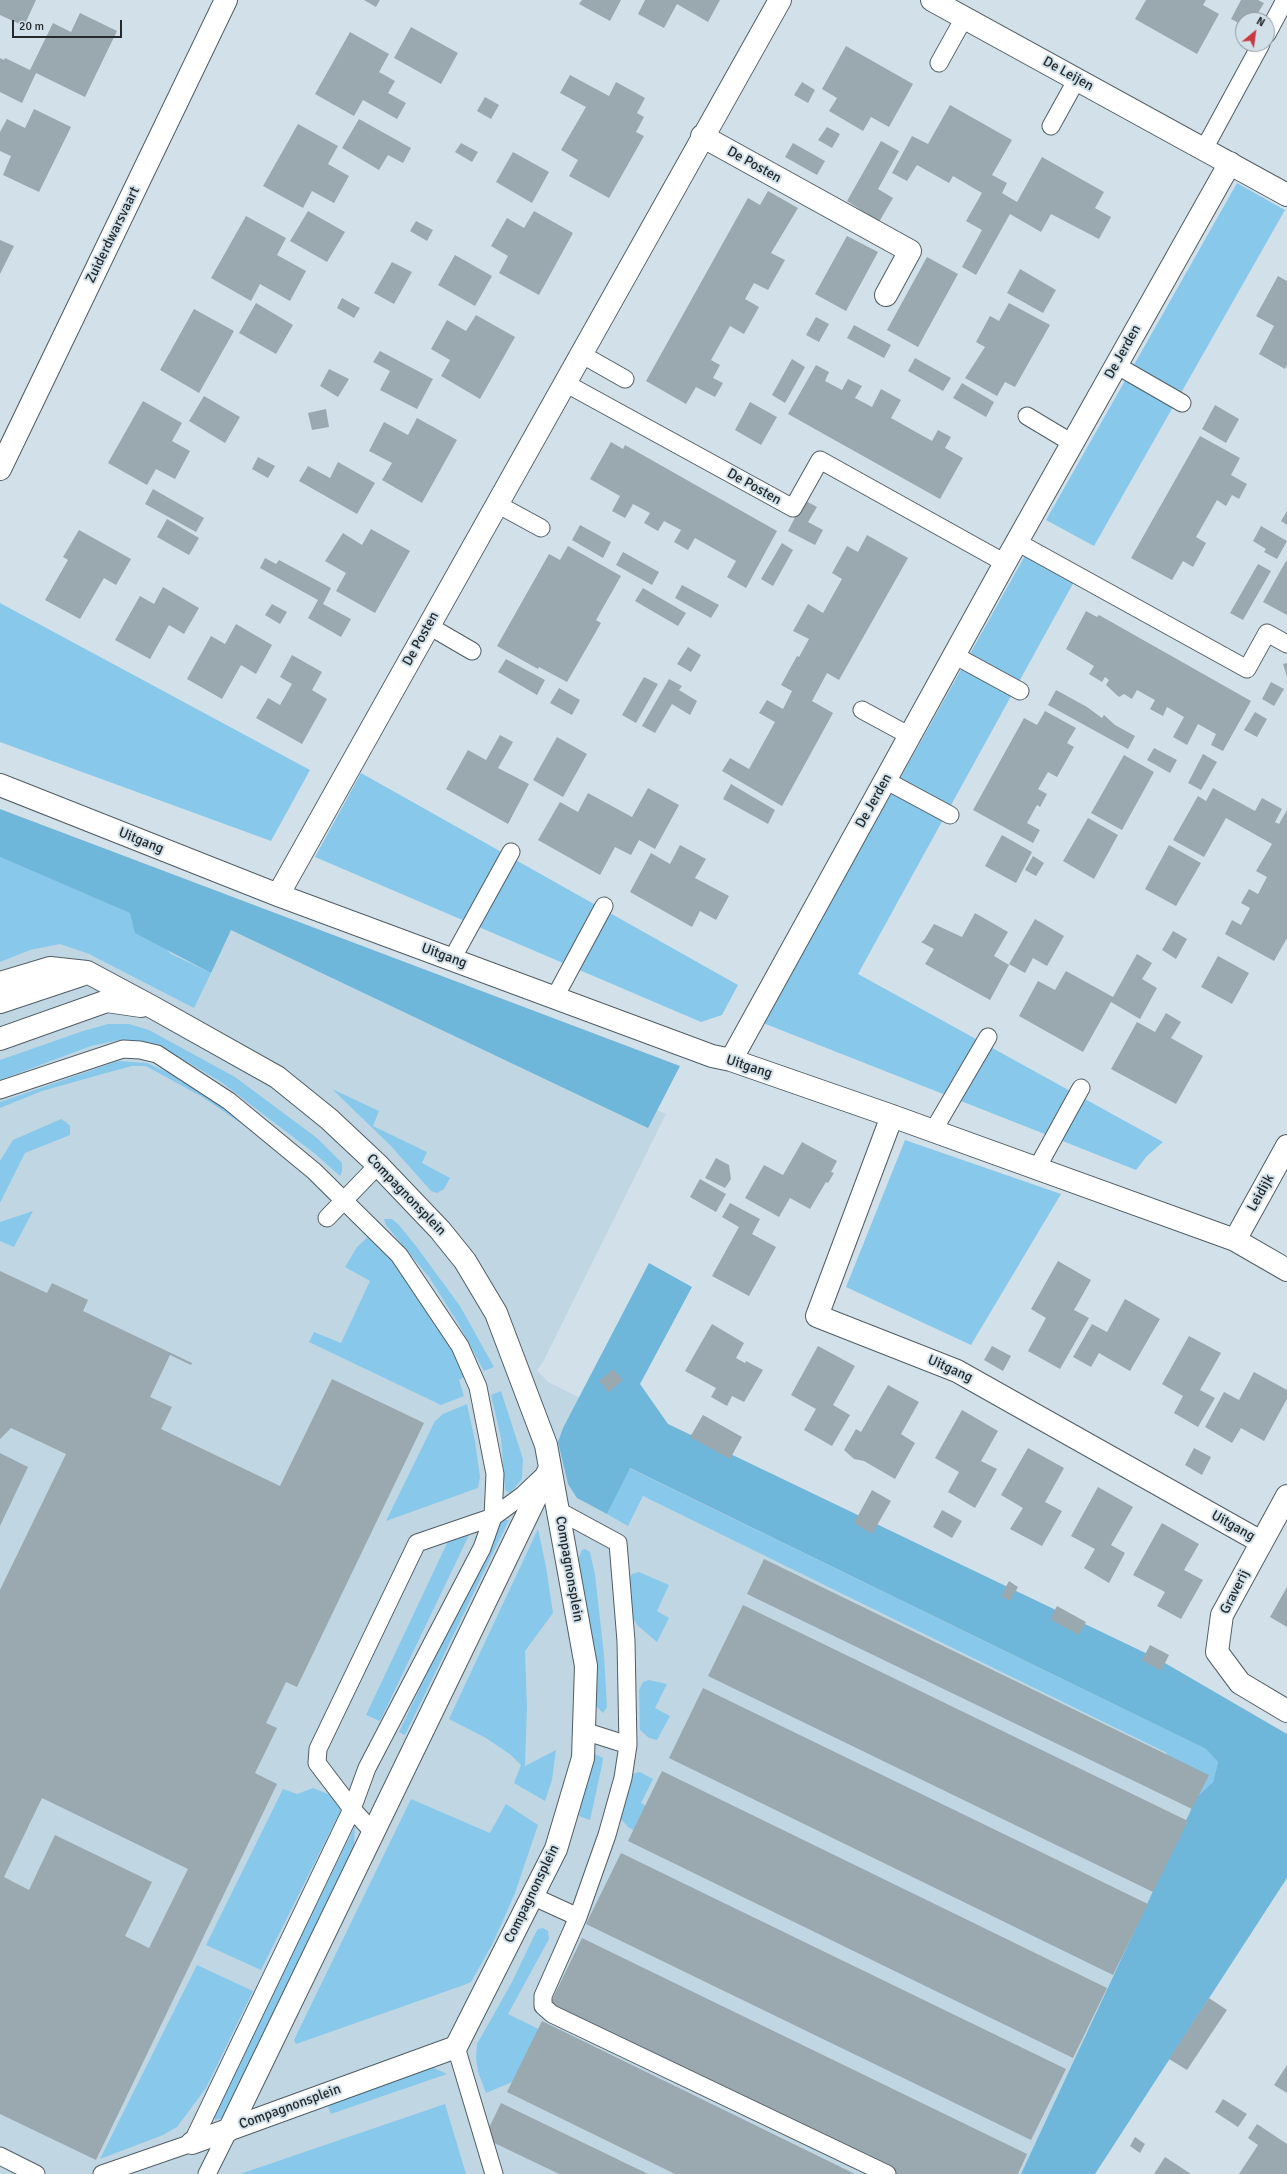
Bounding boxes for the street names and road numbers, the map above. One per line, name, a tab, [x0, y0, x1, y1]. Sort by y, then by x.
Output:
street label: De Leijen	[1040, 53, 1096, 95]
street label: De Posten	[724, 143, 784, 187]
street label: Zuiderdwarsvaart	[82, 184, 144, 286]
street label: De Jerden	[1101, 322, 1145, 382]
street label: De Posten	[724, 465, 784, 509]
street label: De Posten	[399, 609, 443, 669]
street label: De Jerden	[852, 771, 896, 831]
street label: Uitgang	[116, 824, 166, 858]
street label: Uitgang	[419, 940, 469, 972]
street label: Uitgang	[724, 1052, 774, 1082]
street label: Compagnonsplein	[363, 1151, 449, 1239]
street label: Leidijk	[1244, 1172, 1278, 1214]
street label: Uitgang	[925, 1352, 975, 1386]
street label: Uitgang	[1208, 1507, 1258, 1545]
street label: Compagnonsplein	[551, 1515, 587, 1623]
street label: Graverij	[1217, 1567, 1253, 1617]
street label: Compagnonsplein	[501, 1842, 563, 1946]
street label: Compagnonsplein	[237, 2081, 343, 2133]

